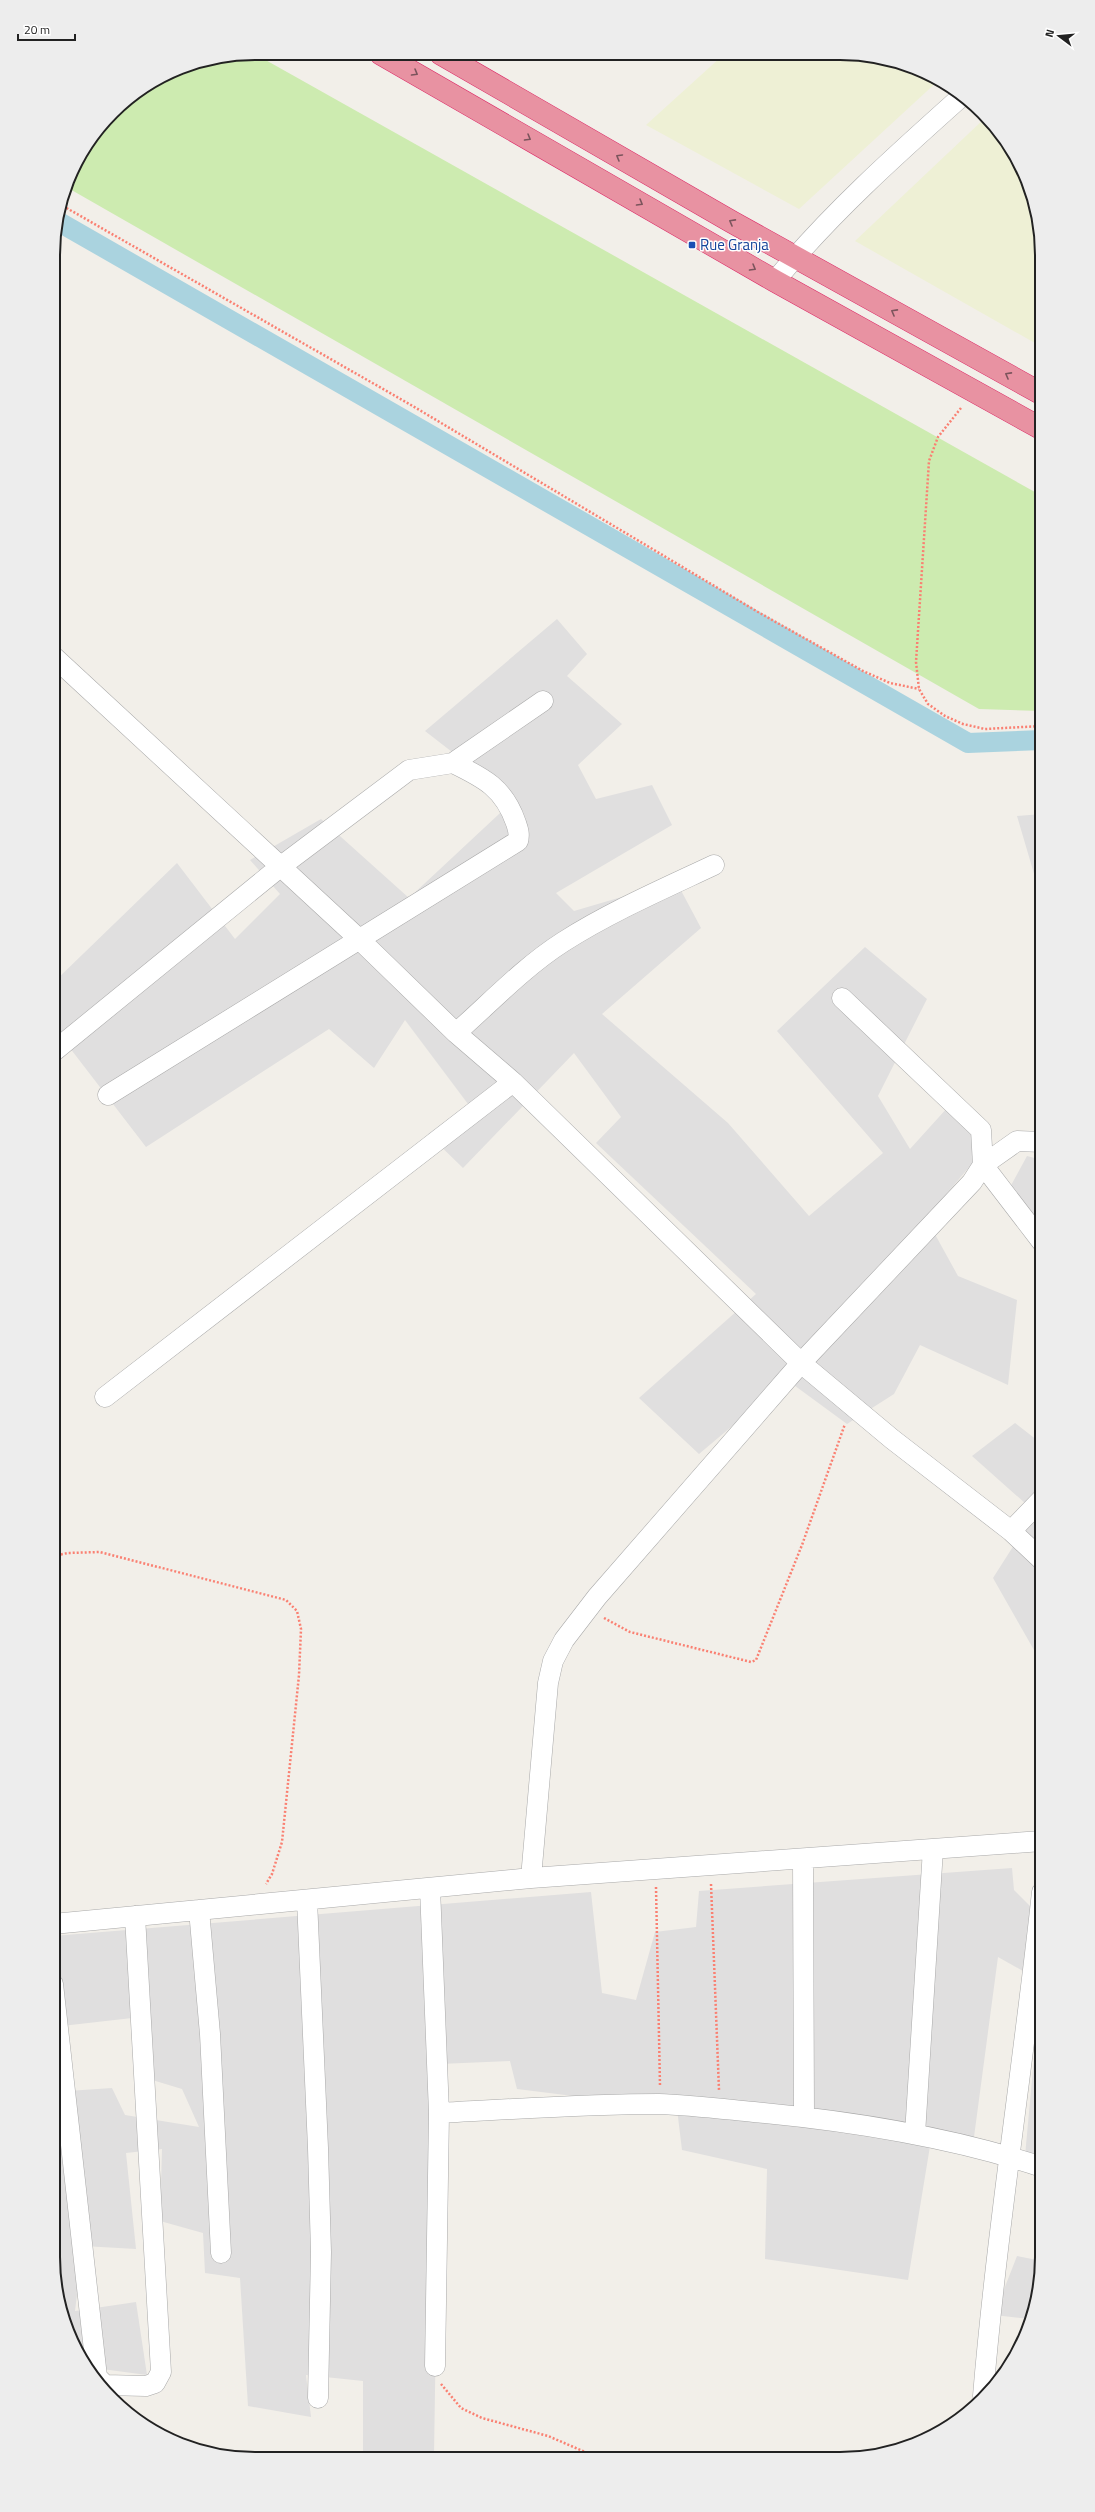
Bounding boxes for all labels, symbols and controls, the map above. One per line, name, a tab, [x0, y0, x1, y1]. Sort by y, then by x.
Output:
scale bar	[18, 16, 75, 42]
north arrow	[1039, 16, 1079, 56]
text: 20 m	[24, 20, 50, 39]
text: N	[1041, 27, 1058, 39]
one-way arrow	[411, 69, 418, 76]
one-way arrow	[524, 134, 531, 141]
one-way arrow	[616, 155, 623, 162]
one-way arrow	[636, 199, 643, 206]
one-way arrow	[729, 219, 736, 226]
place label: Rue Granja	[700, 233, 769, 256]
marker: Rue Granja	[687, 240, 697, 250]
one-way arrow	[749, 264, 756, 271]
one-way arrow	[891, 310, 898, 317]
one-way arrow	[1005, 373, 1012, 380]

